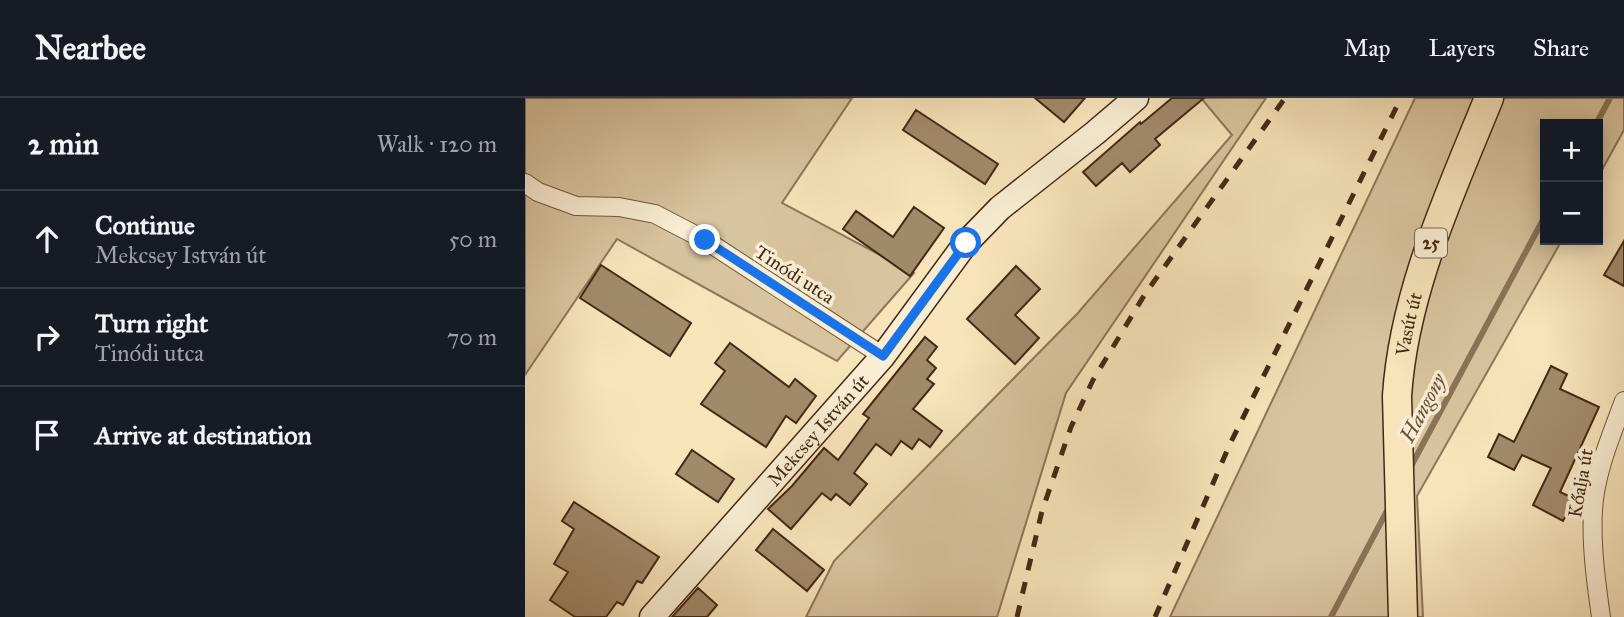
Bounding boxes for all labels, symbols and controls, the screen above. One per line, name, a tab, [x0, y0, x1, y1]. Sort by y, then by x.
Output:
text: Nearbee	[35, 28, 146, 68]
text: Map	[1344, 33, 1391, 63]
text: Layers	[1429, 33, 1495, 63]
text: Share	[1533, 33, 1589, 63]
map controls	[1540, 119, 1603, 245]
button: +	[1540, 119, 1603, 182]
text: 2 min	[28, 126, 99, 162]
text: Walk · 120 m	[377, 130, 497, 158]
button: −	[1540, 182, 1603, 245]
text: Continue	[95, 209, 195, 241]
icon: ahead	[28, 220, 66, 258]
route end	[689, 224, 720, 255]
text: 50 m	[449, 225, 497, 253]
route start	[950, 227, 981, 258]
road number: 25	[1415, 228, 1447, 258]
street label: Tinódi utca	[751, 240, 840, 309]
text: Mekcsey István út	[95, 241, 266, 269]
street label: Vasút út	[1391, 289, 1427, 359]
text: Turn right	[95, 307, 208, 339]
icon: right	[28, 318, 66, 356]
text: 70 m	[447, 323, 497, 351]
text: Tinódi utca	[95, 339, 204, 367]
water label: Hangony	[1394, 368, 1452, 448]
street label: Mekcsey István út	[762, 369, 874, 491]
icon: arrive	[28, 416, 66, 454]
text: Arrive at destination	[95, 419, 312, 451]
street label: Kőalja út	[1563, 447, 1598, 519]

